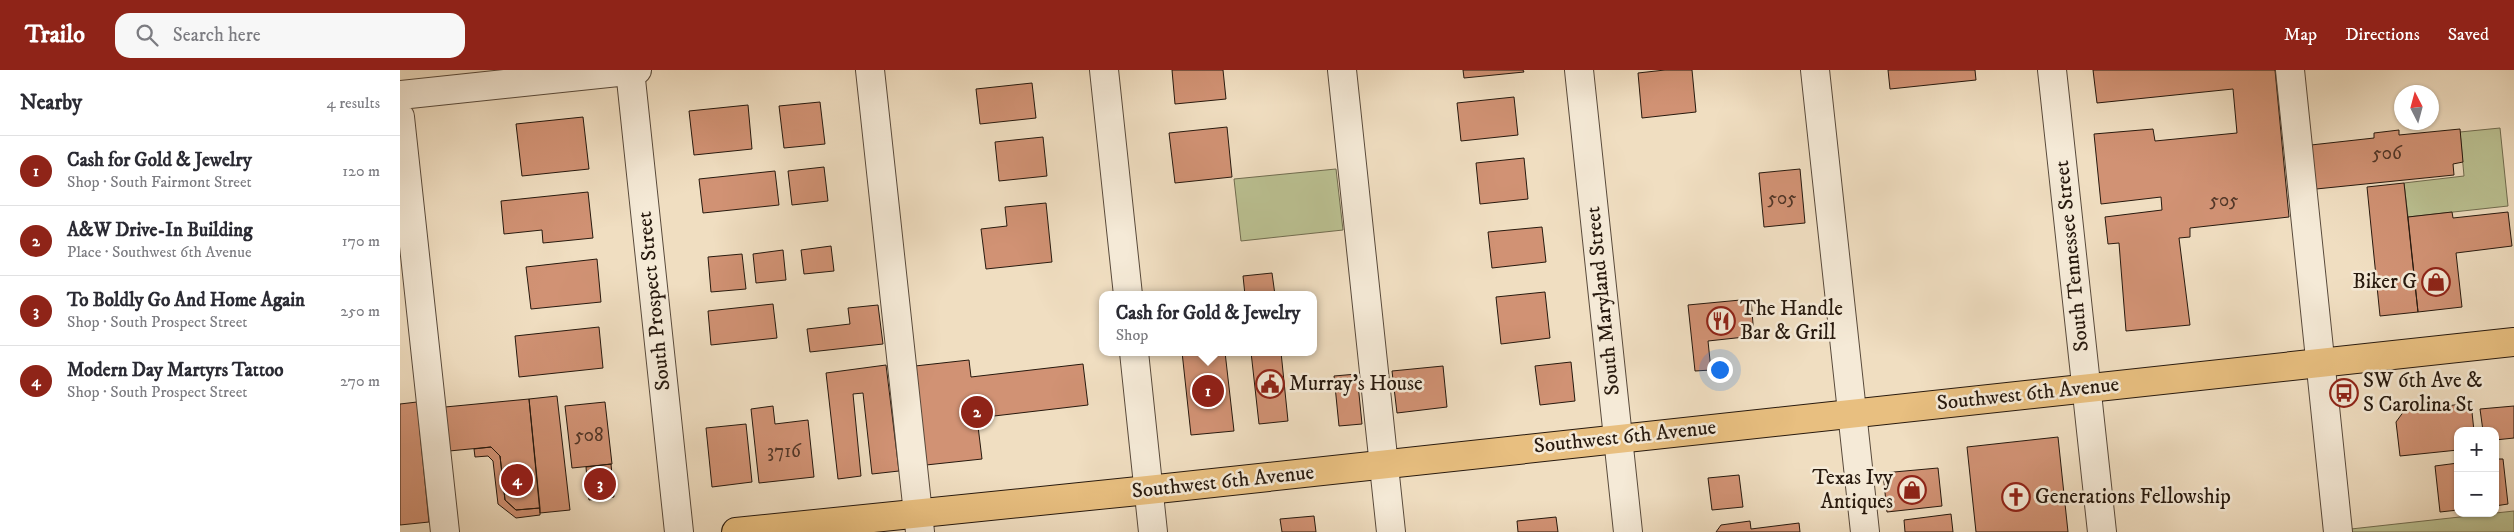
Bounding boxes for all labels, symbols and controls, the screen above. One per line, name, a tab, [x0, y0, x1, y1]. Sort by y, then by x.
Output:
search box	[115, 13, 465, 58]
text: Trailo	[25, 20, 85, 50]
icon: search	[133, 21, 161, 49]
text: Search here	[173, 24, 261, 47]
text: Map	[2284, 24, 2317, 46]
text: Directions	[2345, 24, 2420, 46]
text: Saved	[2448, 24, 2489, 46]
north arrow	[2394, 85, 2439, 130]
text: Nearby	[20, 90, 82, 116]
text: 4 results	[327, 93, 380, 113]
house number: 506	[2372, 142, 2403, 165]
text: Cash for Gold & Jewelry	[67, 149, 252, 172]
street label: South Tennessee Street	[2049, 159, 2095, 353]
text: 1	[33, 161, 39, 181]
text: 120 m	[342, 161, 380, 181]
text: Shop · South Fairmont Street	[67, 172, 252, 192]
house number: 505	[1767, 187, 1797, 210]
house number: 505	[2209, 189, 2239, 212]
street label: South Maryland Street	[1580, 205, 1626, 397]
street label: South Prospect Street	[632, 210, 676, 392]
text: A&W Drive-In Building	[67, 219, 252, 242]
text: 2	[32, 231, 40, 251]
text: 170 m	[342, 231, 380, 251]
text: Place · Southwest 6th Avenue	[67, 242, 252, 262]
shop icon: Biker G	[2421, 267, 2451, 297]
place label: Biker G	[2352, 269, 2417, 295]
text: To Boldly Go And Home Again	[67, 289, 305, 312]
popup	[1099, 291, 1317, 356]
place label: The Handle Bar & Grill	[1740, 296, 1843, 346]
text: 3	[33, 301, 39, 321]
text: 250 m	[340, 301, 380, 321]
text: Cash for Gold & Jewelry	[1116, 302, 1300, 325]
restaurant icon: The Handle Bar & Grill	[1706, 306, 1736, 336]
text: Shop · South Prospect Street	[67, 312, 247, 332]
text: Shop	[1116, 325, 1148, 345]
your location	[1707, 357, 1733, 383]
text: Modern Day Martyrs Tattoo	[67, 359, 283, 382]
place label: SW 6th Ave & S Carolina St	[2363, 368, 2482, 418]
public building icon: Murray's House	[1255, 369, 1285, 399]
text: 4	[31, 371, 41, 391]
text: 270 m	[340, 371, 380, 391]
place label: Murray's House	[1289, 371, 1423, 397]
street label: Southwest 6th Avenue	[1936, 371, 2121, 416]
pin: 1	[1192, 372, 1224, 410]
bus stop icon: SW 6th Ave & S Carolina St	[2329, 378, 2359, 408]
text: Shop · South Prospect Street	[67, 382, 247, 402]
pin: 2	[961, 393, 993, 431]
street label: Southwest 6th Avenue	[1533, 414, 1718, 459]
house number: 508	[574, 424, 604, 447]
map controls	[2454, 427, 2499, 517]
button: +	[2454, 427, 2499, 472]
house number: 3716	[767, 440, 802, 463]
street label: Southwest 6th Avenue	[1131, 459, 1316, 504]
pin: 4	[501, 461, 533, 499]
pin: 3	[584, 465, 616, 503]
place label: Texas Ivy Antiques	[1812, 465, 1894, 515]
button: −	[2454, 472, 2499, 517]
shop icon: Texas Ivy Antiques	[1897, 475, 1927, 505]
church icon: Generations Fellowship	[2001, 482, 2031, 512]
place label: Generations Fellowship	[2035, 484, 2231, 510]

